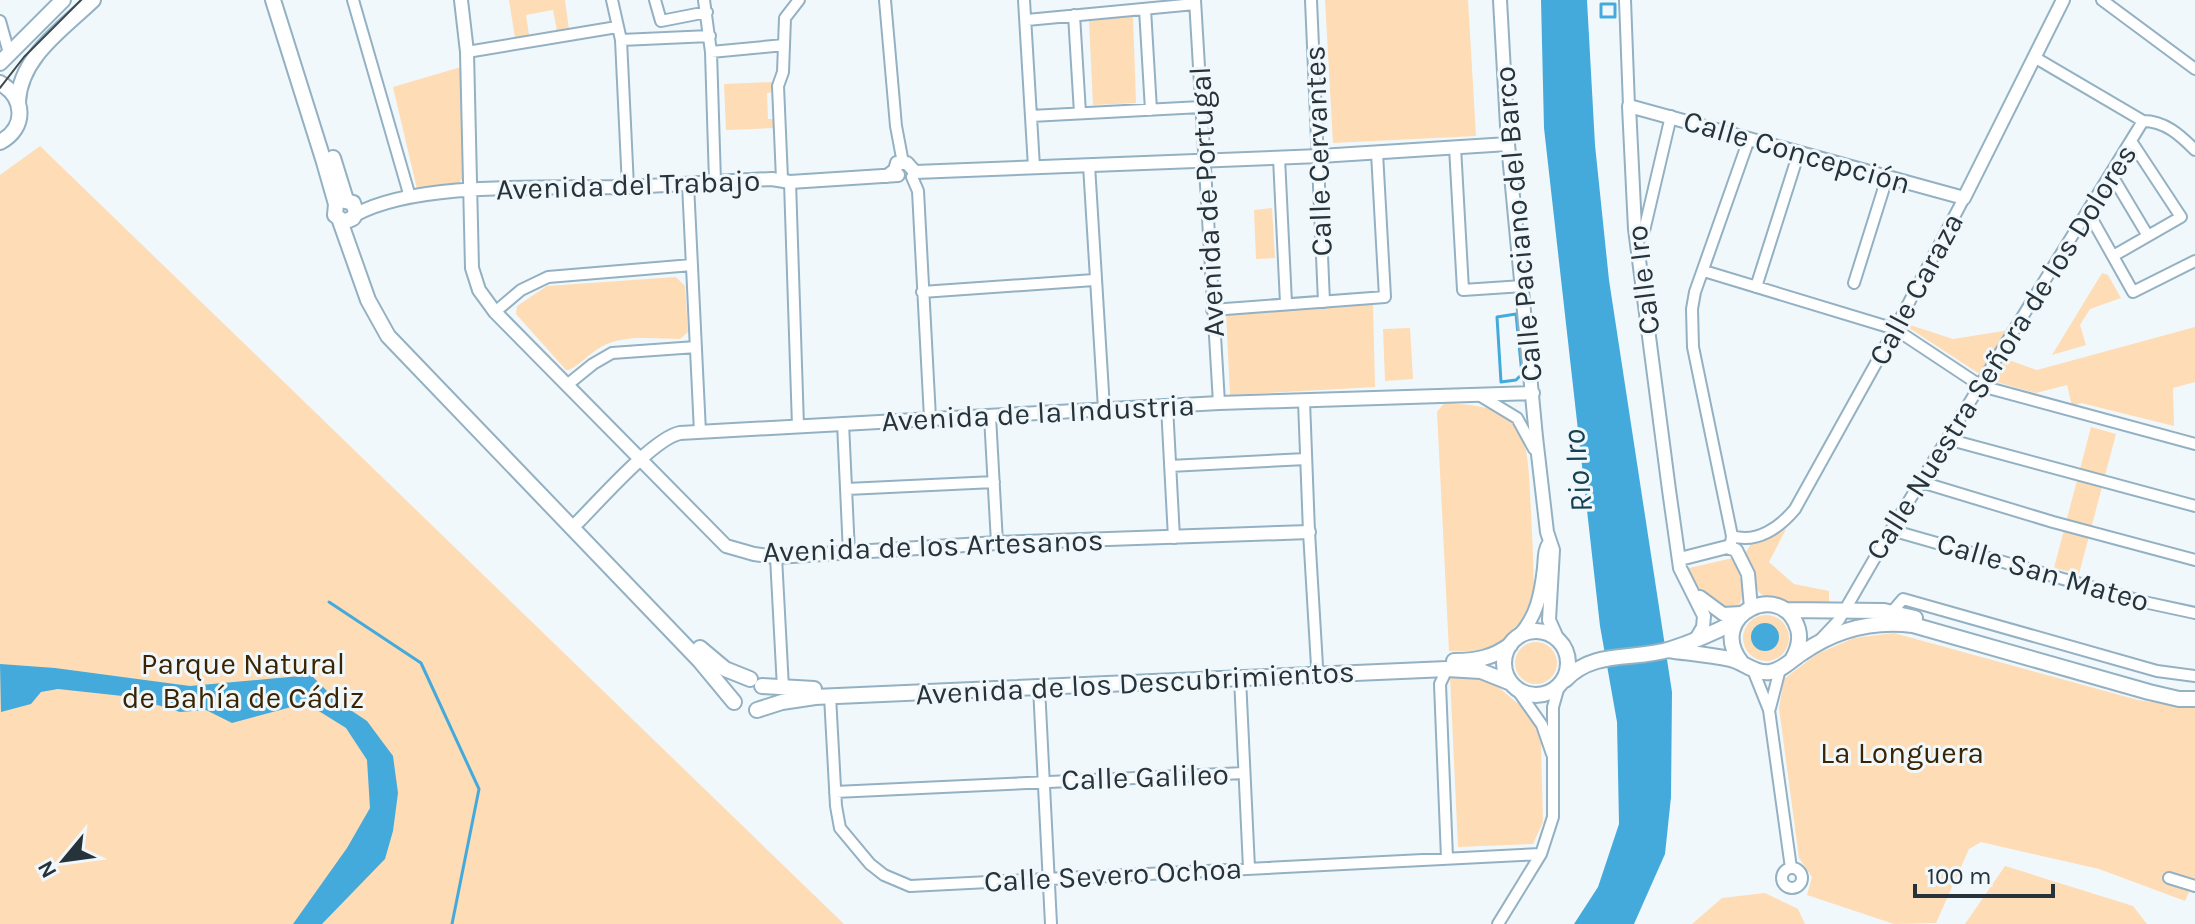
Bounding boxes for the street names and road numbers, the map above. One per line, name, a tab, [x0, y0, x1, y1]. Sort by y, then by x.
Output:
street label: Calle Cervantes	[1296, 45, 1340, 257]
street label: Calle Paciano del Barco	[1486, 65, 1550, 383]
street label: Avenida de Portugal	[1182, 66, 1232, 338]
street label: Calle Concepción	[1679, 102, 1915, 202]
street label: Calle Nuestra Señora de los Dolores	[1858, 137, 2144, 567]
street label: Avenida del Trabajo	[495, 162, 761, 208]
street label: Calle Caraza	[1861, 207, 1971, 371]
street label: Calle Iro	[1618, 223, 1668, 337]
street label: Avenida de la Industria	[880, 387, 1196, 439]
street label: Avenida de los Artesanos	[762, 522, 1104, 570]
street label: Calle San Mateo	[1933, 524, 2153, 620]
street label: Avenida de los Descubrimientos	[915, 654, 1355, 712]
street label: Calle Galileo	[1061, 756, 1229, 798]
street label: Calle Severo Ochoa	[983, 850, 1243, 900]

